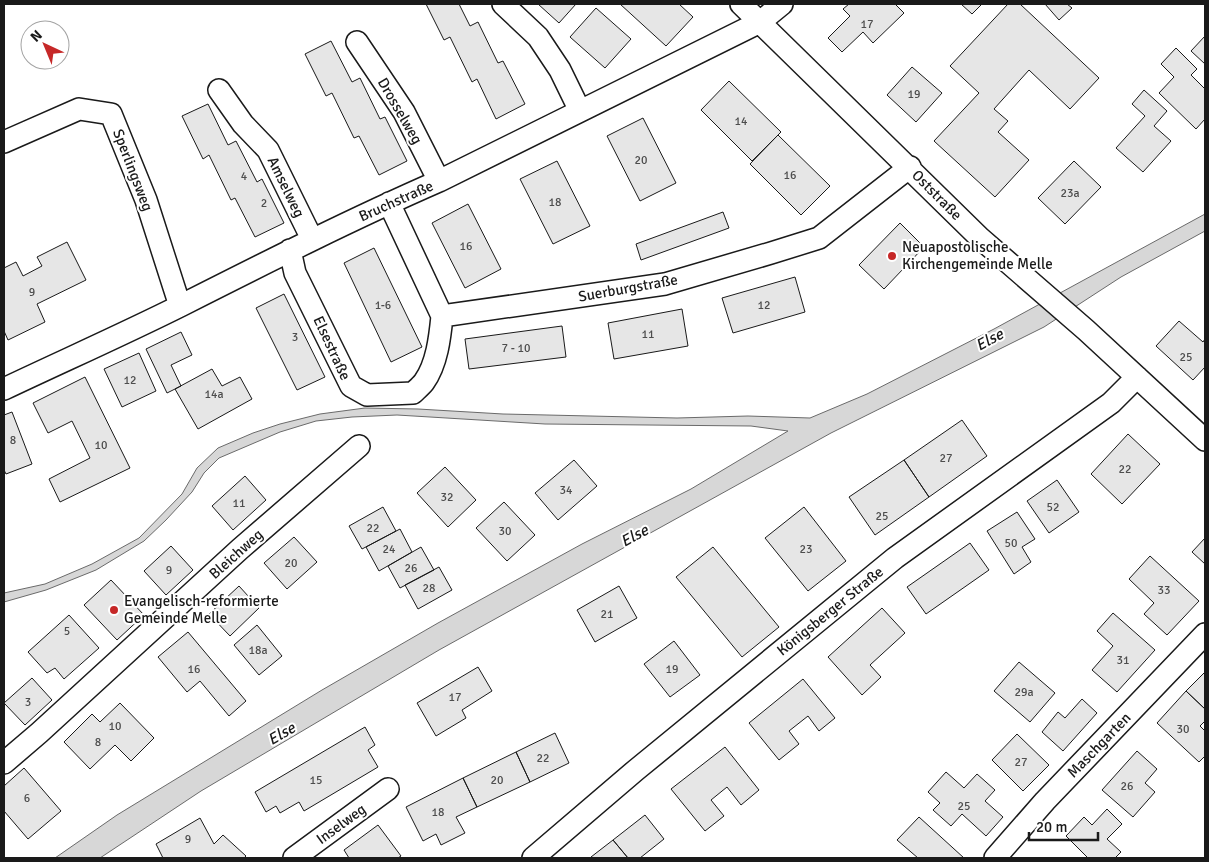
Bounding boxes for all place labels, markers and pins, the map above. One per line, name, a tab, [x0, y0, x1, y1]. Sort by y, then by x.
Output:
place label: Neuapostolische Kirchengemeinde Melle	[902, 238, 1053, 273]
marker: Neuapostolische Kirchengemeinde Melle	[886, 250, 898, 262]
place label: Evangelisch-reformierte Gemeinde Melle	[124, 592, 279, 627]
marker: Evangelisch-reformierte Gemeinde Melle	[108, 604, 120, 616]

